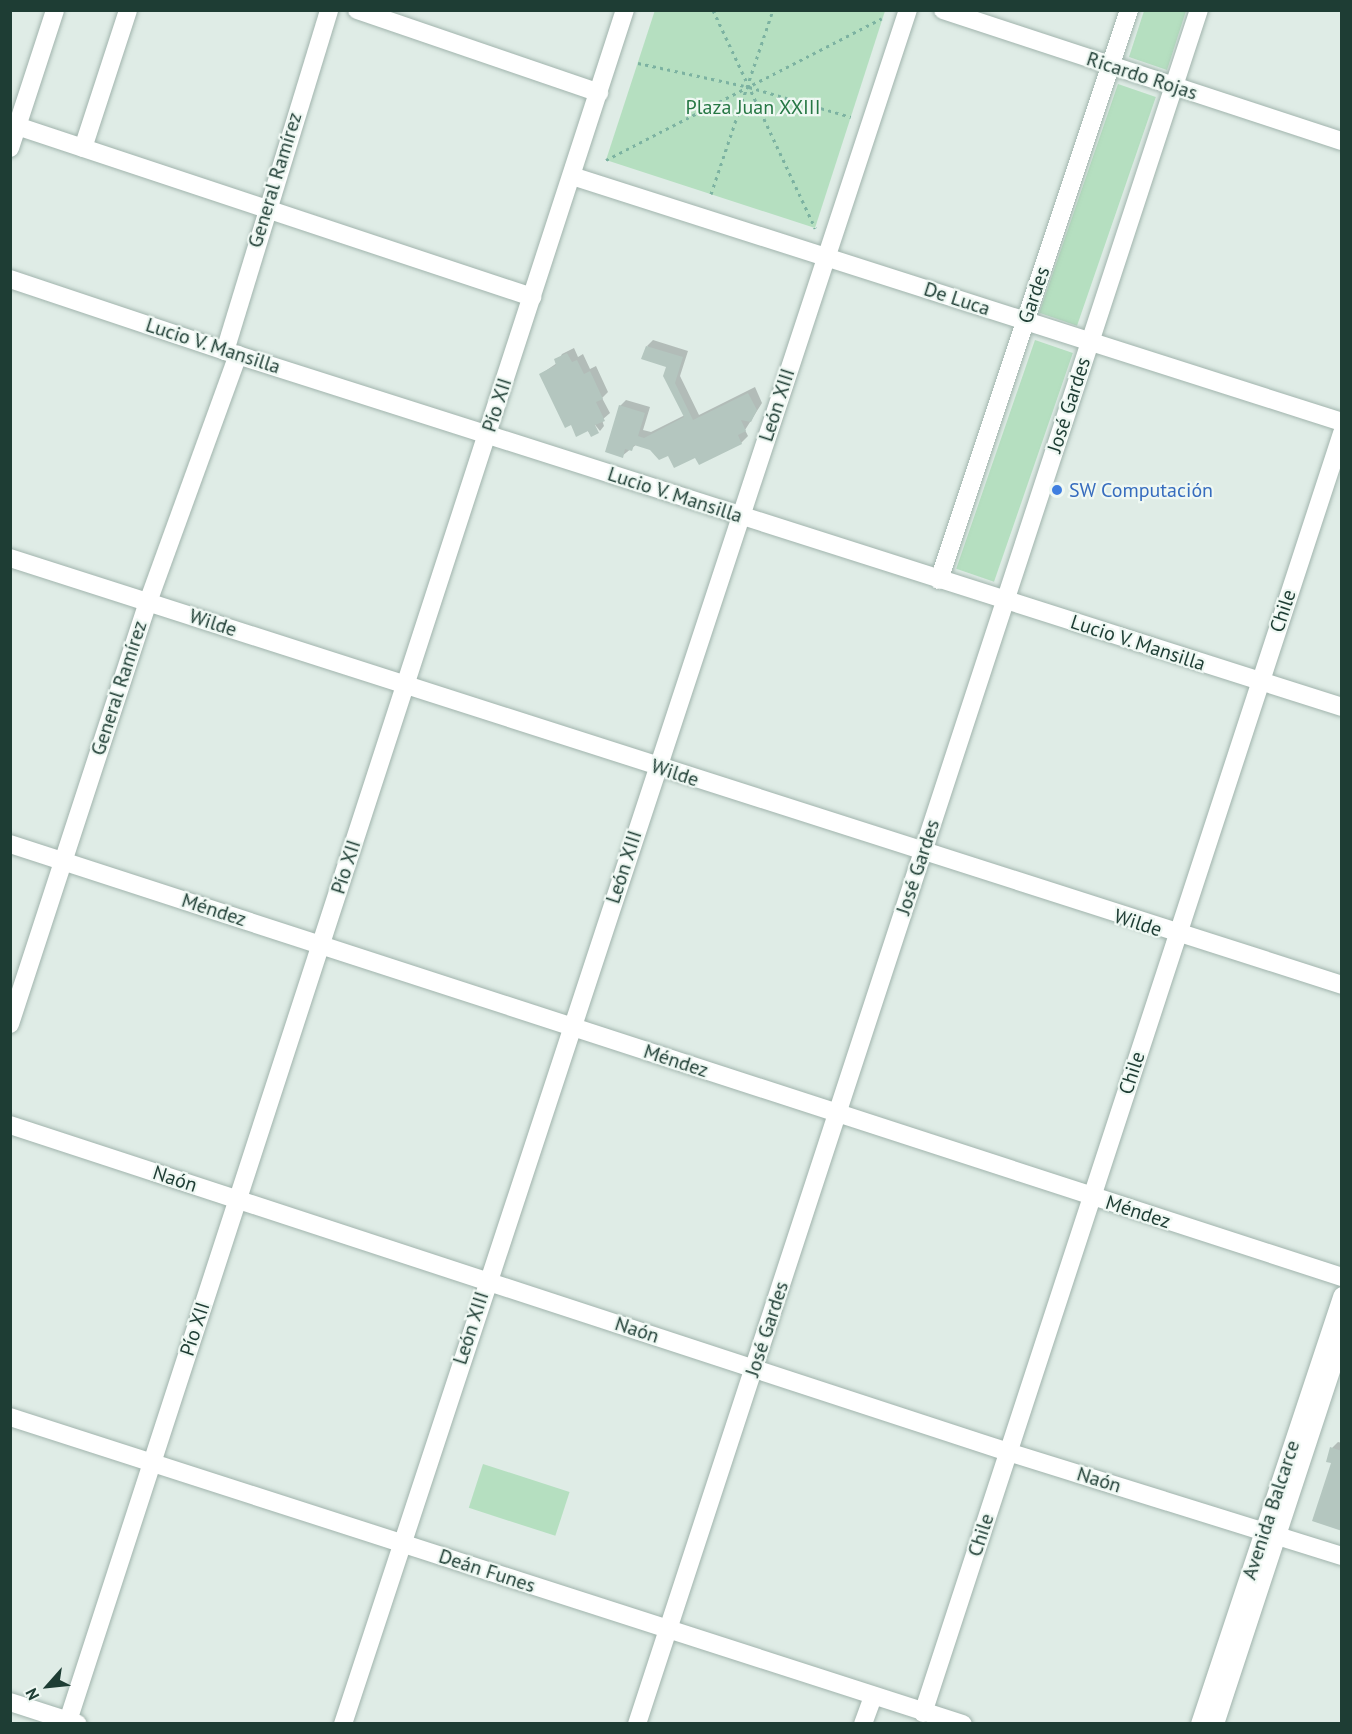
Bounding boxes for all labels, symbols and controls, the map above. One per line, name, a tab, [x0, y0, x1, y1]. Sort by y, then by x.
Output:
street label: Ricardo Rojas	[1084, 47, 1200, 105]
park label: Plaza Juan XXIII	[685, 95, 821, 119]
street label: General Ramírez	[243, 109, 307, 251]
street label: Gardes	[1013, 264, 1055, 326]
street label: De Luca	[921, 277, 993, 321]
street label: Lucio V. Mansilla	[142, 313, 284, 379]
street label: José Gardes	[1042, 354, 1096, 456]
street label: León XIII	[754, 365, 800, 445]
street label: Pío XII	[477, 375, 517, 435]
street label: Lucio V. Mansilla	[604, 462, 746, 528]
place label: SW Computación	[1069, 478, 1214, 502]
marker: SW Computación	[1050, 483, 1064, 497]
street label: Chile	[1265, 587, 1301, 635]
street label: Wilde	[186, 604, 240, 642]
street label: Lucio V. Mansilla	[1067, 610, 1209, 676]
street label: General Ramírez	[86, 618, 152, 758]
street label: Wilde	[648, 754, 702, 792]
street label: José Gardes	[891, 816, 945, 918]
street label: León XIII	[601, 827, 647, 907]
street label: Pío XII	[326, 837, 366, 897]
street label: Méndez	[179, 888, 249, 932]
street label: Wilde	[1111, 904, 1165, 942]
street label: Méndez	[641, 1039, 711, 1083]
street label: Chile	[1114, 1049, 1150, 1097]
street label: Naón	[150, 1161, 200, 1197]
street label: Méndez	[1103, 1190, 1173, 1234]
street label: José Gardes	[740, 1278, 794, 1380]
street label: León XIII	[448, 1288, 494, 1368]
street label: Pío XII	[175, 1299, 215, 1359]
street label: Naón	[612, 1312, 662, 1348]
street label: Avenida Balcarce	[1237, 1437, 1305, 1583]
street label: Naón	[1074, 1462, 1124, 1498]
street label: Chile	[963, 1511, 999, 1559]
street label: Deán Funes	[436, 1544, 538, 1598]
north arrow	[18, 1656, 78, 1716]
text: N	[21, 1685, 43, 1703]

